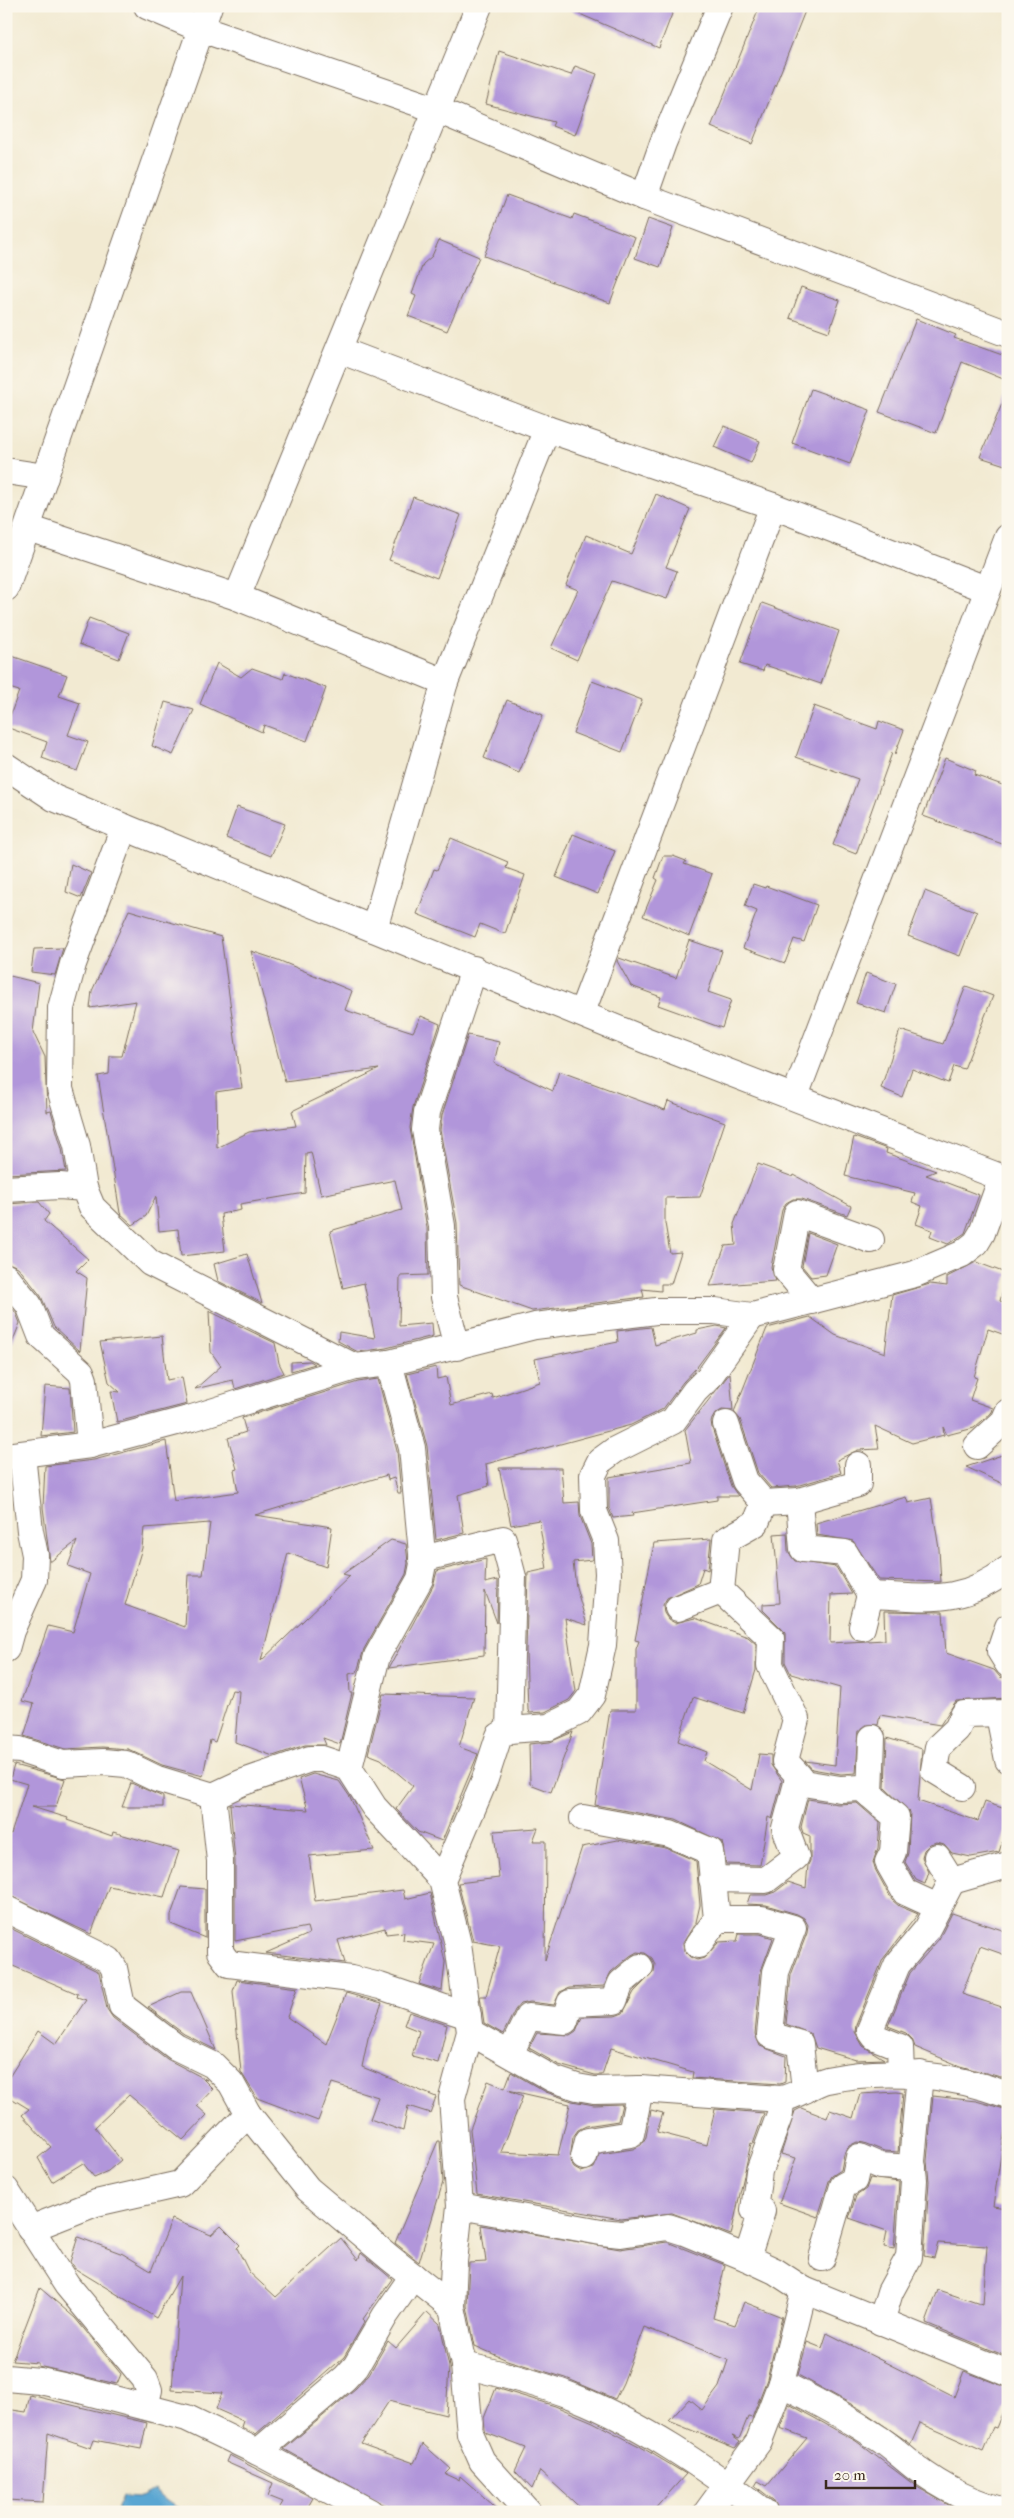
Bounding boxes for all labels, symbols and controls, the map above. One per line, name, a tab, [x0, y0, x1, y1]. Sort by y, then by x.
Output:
scale bar	[826, 2458, 915, 2490]
text: 20 m	[834, 2466, 866, 2484]

